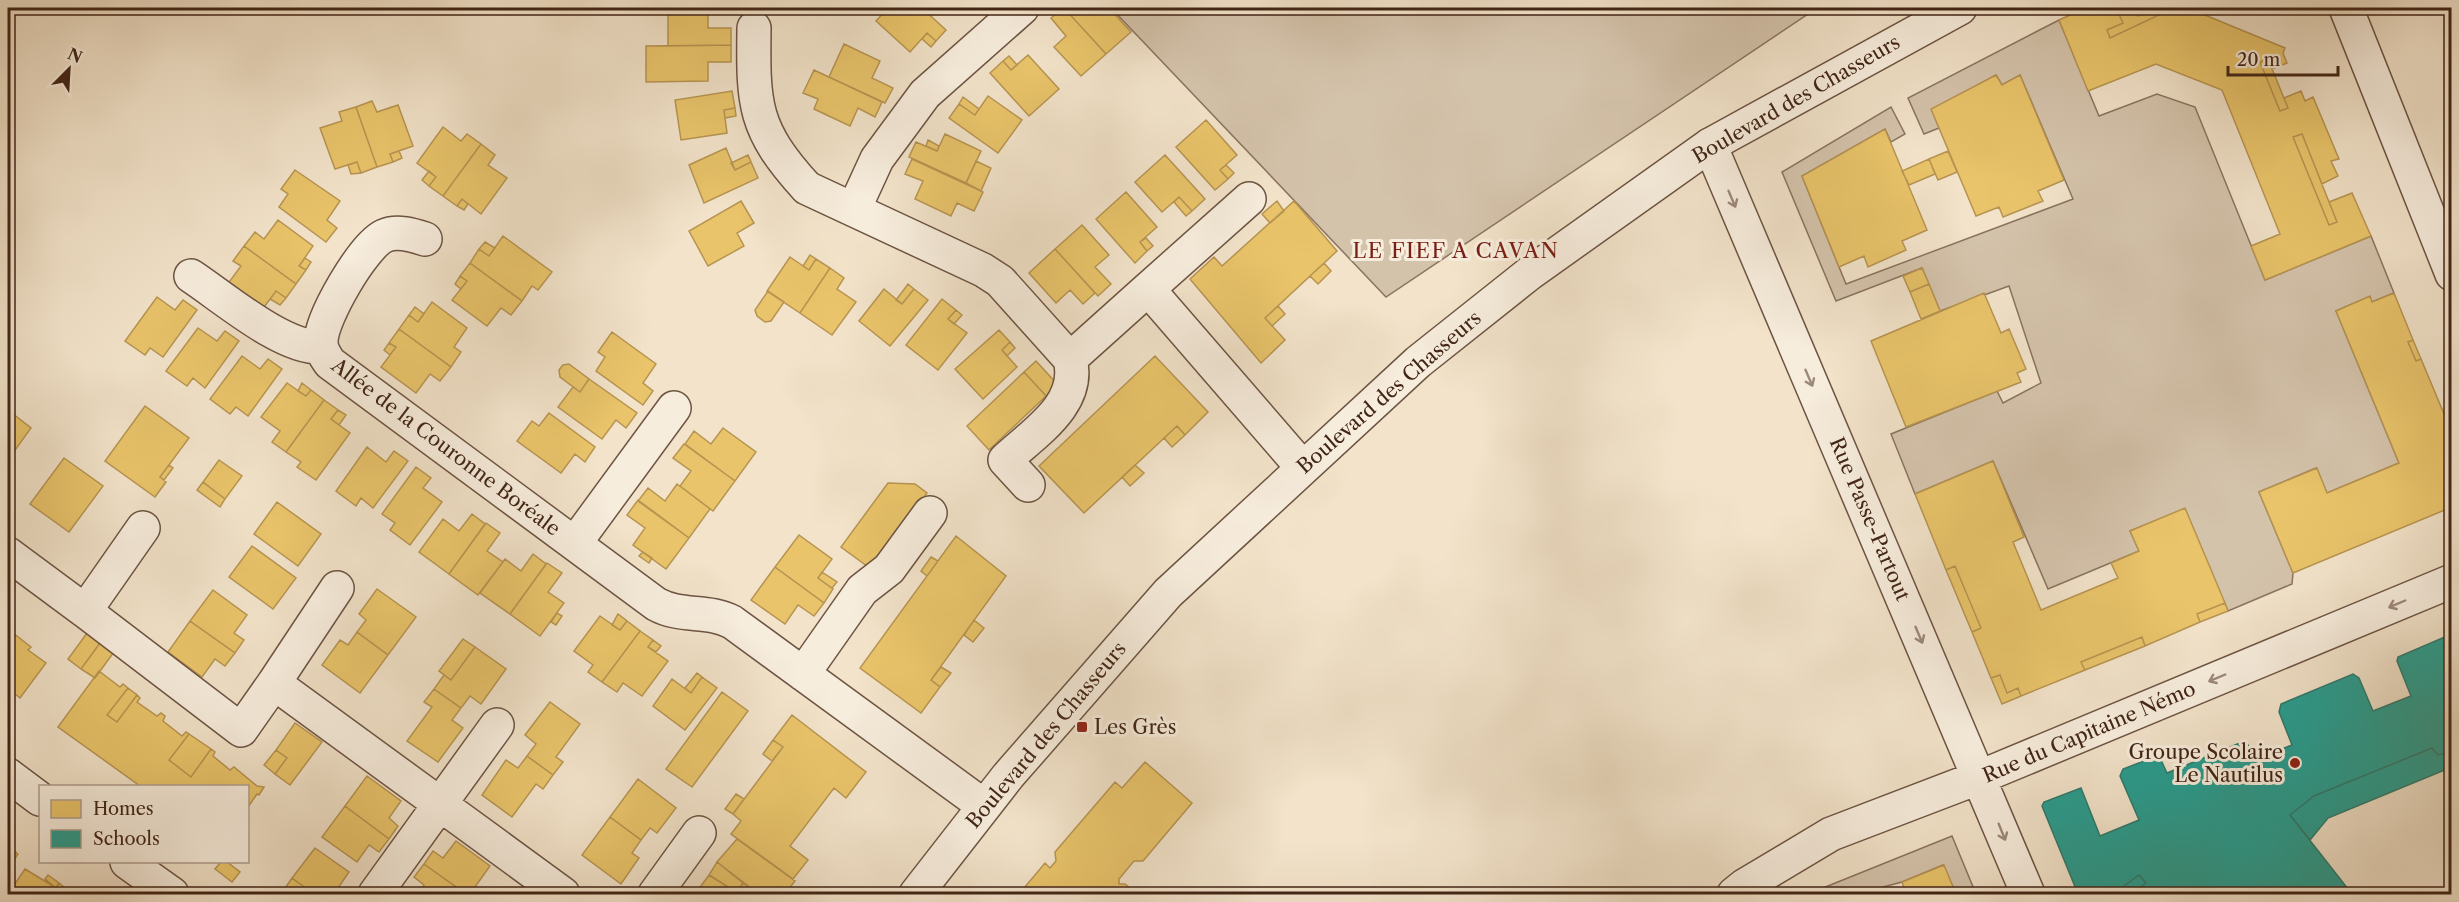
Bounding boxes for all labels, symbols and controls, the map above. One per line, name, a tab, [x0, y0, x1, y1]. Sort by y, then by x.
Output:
street label: Boulevard des Chasseurs	[1688, 30, 1904, 168]
north arrow	[39, 39, 99, 99]
scale bar	[2228, 39, 2338, 77]
text: N	[65, 43, 86, 67]
text: 20 m	[2237, 49, 2281, 71]
one-way arrow	[1727, 189, 1738, 208]
district label: LE FIEF A CAVAN	[1353, 238, 1559, 263]
street label: Boulevard des Chasseurs	[1292, 306, 1486, 478]
street label: Allée de la Couronne Boréale	[326, 353, 565, 541]
one-way arrow	[1804, 368, 1815, 387]
street label: Rue Passe-Partout	[1825, 434, 1915, 604]
one-way arrow	[2389, 598, 2407, 610]
one-way arrow	[1914, 625, 1925, 643]
street label: Boulevard des Chasseurs	[961, 637, 1131, 833]
one-way arrow	[2209, 673, 2227, 684]
street label: Rue du Capitaine Némo	[1979, 676, 2199, 788]
place label: Les Grès	[1094, 715, 1177, 739]
marker: Les Grès	[1075, 720, 1089, 734]
place label: Groupe Scolaire Le Nautilus	[2129, 740, 2283, 787]
marker: Groupe Scolaire Le Nautilus	[2288, 756, 2302, 770]
legend	[39, 785, 249, 863]
text: Homes	[93, 798, 154, 820]
one-way arrow	[1997, 822, 2008, 840]
text: Schools	[93, 828, 160, 850]

